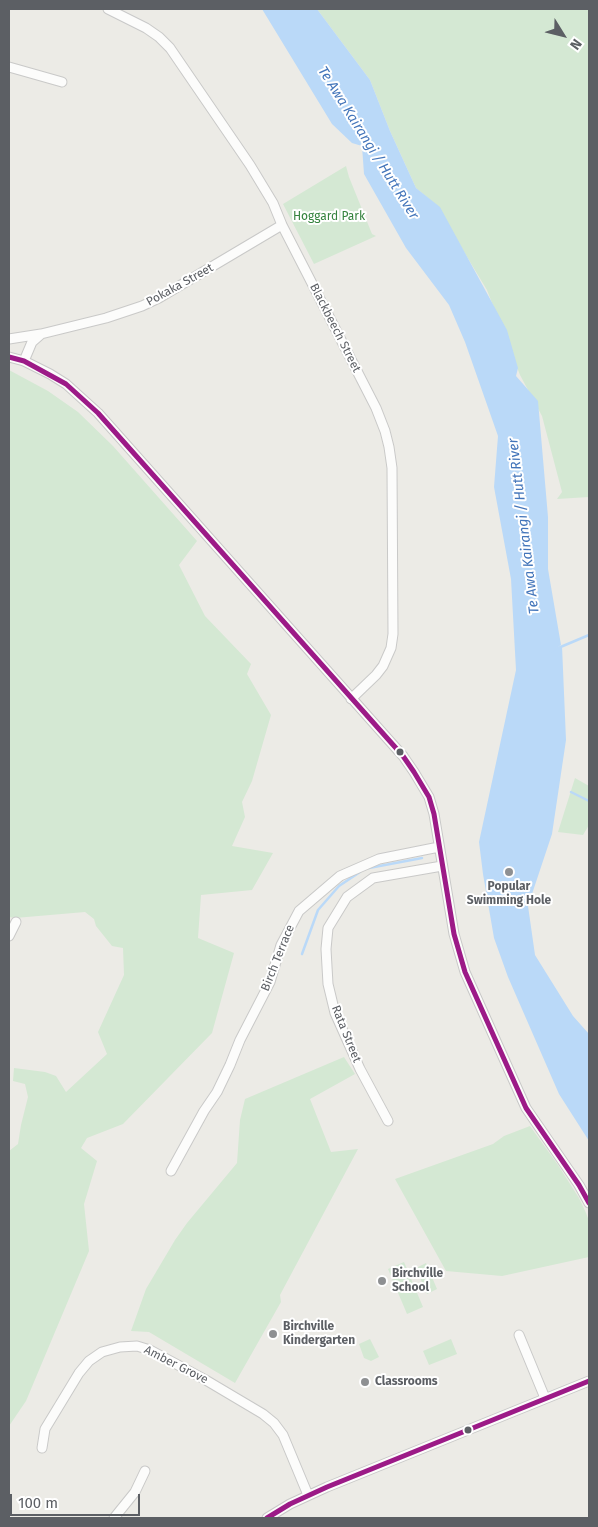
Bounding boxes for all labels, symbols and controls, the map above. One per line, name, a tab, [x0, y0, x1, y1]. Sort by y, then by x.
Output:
north arrow	[538, 10, 588, 60]
text: N	[566, 35, 585, 53]
water label: Te Awa Kairangi / Hutt River	[314, 64, 422, 222]
park label: Hoggard Park	[293, 210, 365, 224]
street label: Pokaka Street	[144, 261, 216, 309]
street label: Blackbeech Street	[306, 281, 364, 375]
water label: Te Awa Kairangi / Hutt River	[505, 437, 543, 615]
unlabelled marker	[395, 747, 405, 757]
marker: Popular Swimming Hole	[503, 866, 515, 878]
place label: Popular Swimming Hole	[467, 880, 551, 908]
street label: Birch Terrace	[258, 923, 298, 993]
street label: Rata Street	[328, 1003, 364, 1065]
place label: Birchville School	[392, 1267, 443, 1295]
marker: Birchville School	[376, 1275, 388, 1287]
place label: Birchville Kindergarten	[283, 1320, 355, 1348]
marker: Birchville Kindergarten	[267, 1328, 279, 1340]
street label: Amber Grove	[142, 1343, 210, 1387]
place label: Classrooms	[375, 1375, 438, 1389]
marker: Classrooms	[359, 1376, 371, 1388]
unlabelled marker	[463, 1425, 473, 1435]
scale bar	[12, 1484, 142, 1516]
text: 100 m	[18, 1494, 58, 1512]

